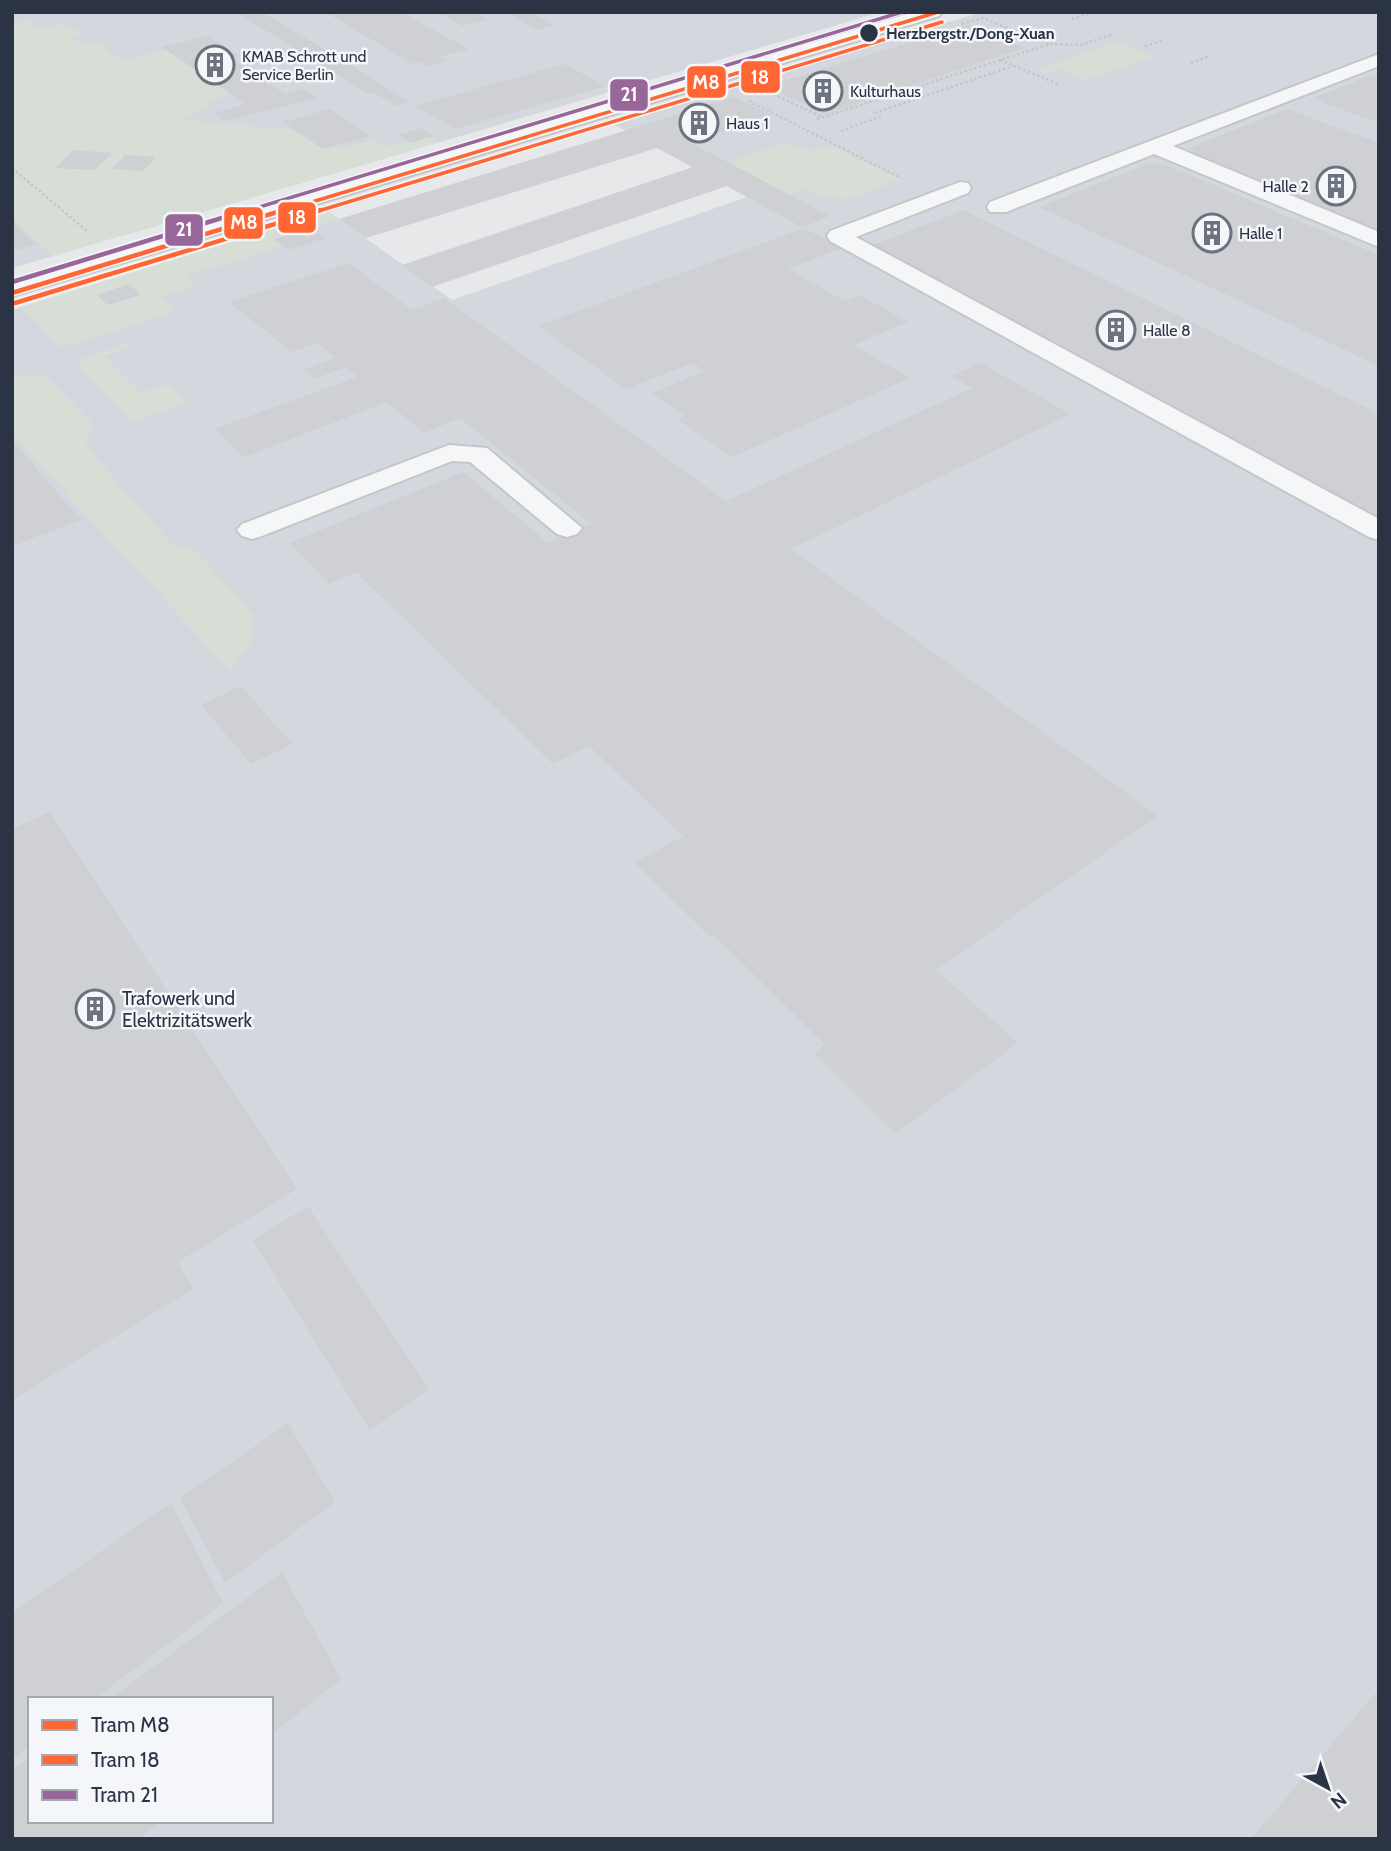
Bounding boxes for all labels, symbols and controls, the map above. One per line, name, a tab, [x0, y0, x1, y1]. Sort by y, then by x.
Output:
marker: Herzbergstr./Dong-Xuan	[858, 22, 880, 44]
place label: Herzbergstr./Dong-Xuan	[886, 24, 1055, 43]
building icon: KMAB Schrott und Service Berlin	[194, 44, 236, 86]
place label: KMAB Schrott und Service Berlin	[242, 47, 366, 84]
line badge: 18	[740, 60, 781, 94]
line badge: M8	[686, 65, 727, 99]
text: 18	[751, 66, 769, 89]
building icon: Kulturhaus	[802, 70, 844, 112]
text: M8	[692, 71, 720, 94]
line badge: 21	[609, 78, 649, 112]
place label: Kulturhaus	[850, 82, 921, 101]
text: 21	[620, 83, 638, 106]
building icon: Haus 1	[678, 102, 720, 144]
place label: Haus 1	[726, 114, 769, 133]
building icon: Halle 2	[1315, 165, 1357, 207]
place label: Halle 2	[1263, 177, 1309, 196]
line badge: 18	[277, 201, 317, 234]
line badge: M8	[223, 206, 264, 240]
text: 18	[288, 206, 306, 229]
text: M8	[230, 211, 258, 234]
building icon: Halle 1	[1191, 212, 1233, 254]
line badge: 21	[164, 213, 204, 247]
text: 21	[175, 218, 193, 241]
place label: Halle 1	[1239, 224, 1282, 243]
building icon: Halle 8	[1095, 309, 1137, 351]
place label: Halle 8	[1143, 321, 1191, 340]
place label: Trafowerk und Elektrizitätswerk	[122, 987, 253, 1032]
building icon: Trafowerk und Elektrizitätswerk	[74, 988, 116, 1030]
legend	[28, 1697, 273, 1823]
text: Tram M8	[91, 1712, 170, 1737]
text: Tram 18	[91, 1747, 160, 1772]
north arrow	[1293, 1753, 1363, 1823]
text: Tram 21	[91, 1782, 158, 1807]
text: N	[1326, 1788, 1351, 1814]

